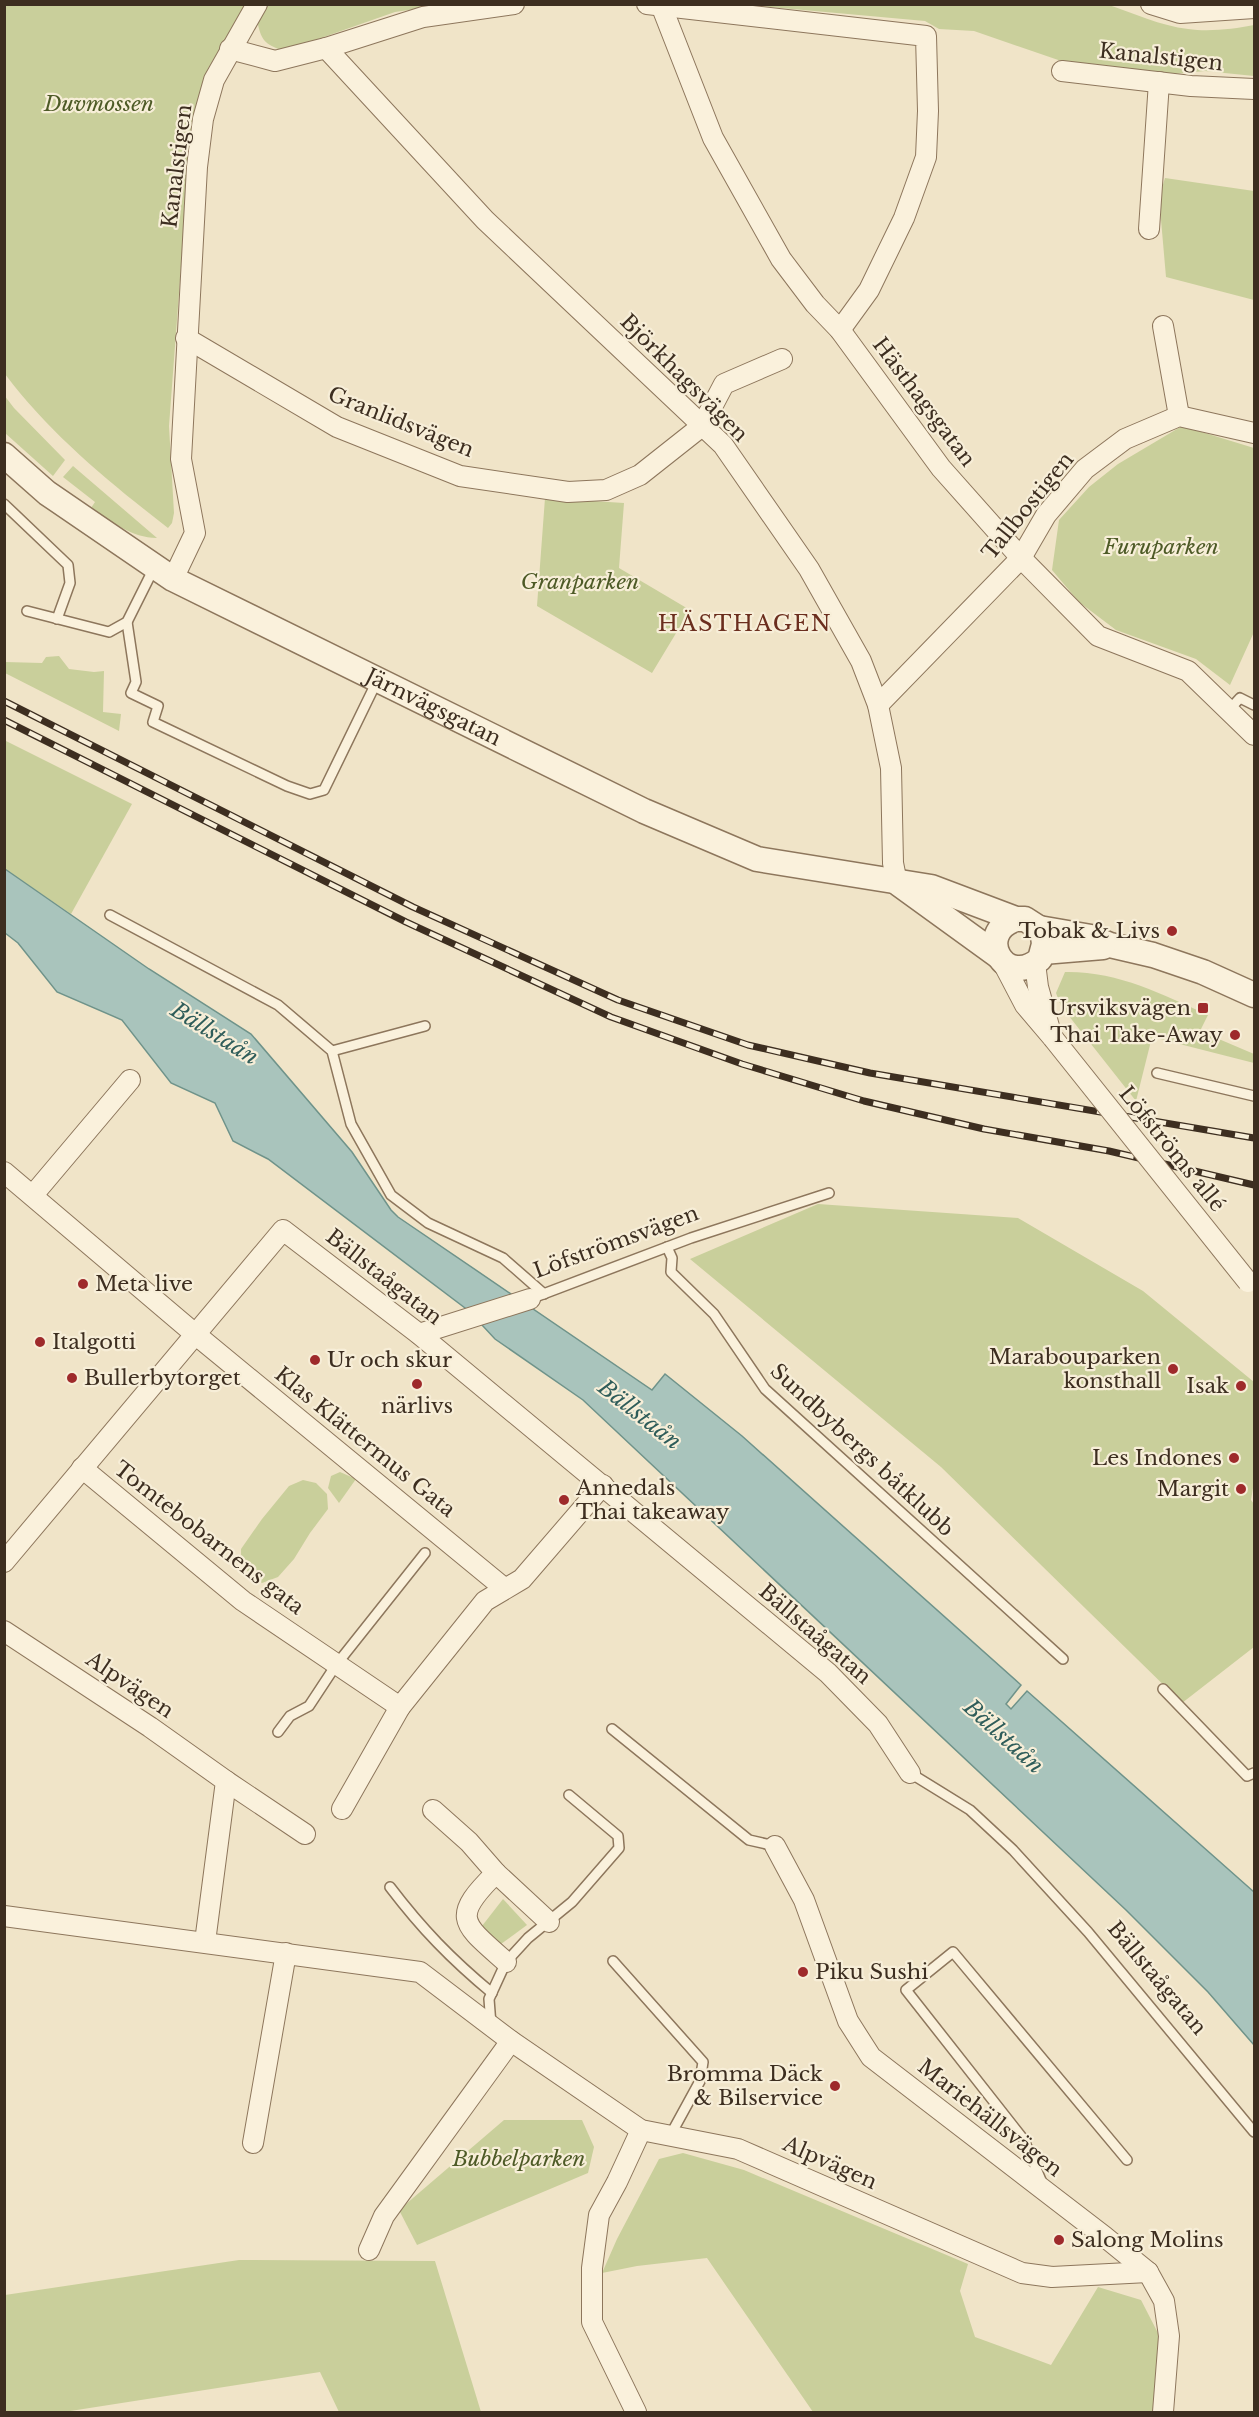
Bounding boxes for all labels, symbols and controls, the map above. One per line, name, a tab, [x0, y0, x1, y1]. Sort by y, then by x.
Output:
street label: Kanalstigen	[1098, 38, 1224, 76]
park label: Duvmossen	[43, 91, 154, 117]
street label: Kanalstigen	[157, 103, 197, 229]
street label: Björkhagsvägen	[615, 309, 753, 447]
street label: Hästhagsgatan	[867, 332, 981, 472]
street label: Granlidsvägen	[324, 381, 478, 463]
street label: Tallbostigen	[977, 447, 1079, 565]
park label: Furuparken	[1102, 534, 1219, 560]
park label: Granparken	[521, 569, 639, 595]
district label: HÄSTHAGEN	[658, 609, 832, 637]
street label: Järnvägsgatan	[358, 661, 505, 752]
place label: Tobak & Livs	[1019, 918, 1160, 944]
marker: Tobak & Livs	[1165, 924, 1179, 938]
place label: Ursviksvägen	[1049, 995, 1191, 1021]
water label: Bällstaån	[165, 996, 263, 1071]
marker: Ursviksvägen	[1196, 1001, 1210, 1015]
place label: Thai Take-Away	[1050, 1022, 1224, 1048]
marker: Thai Take-Away	[1228, 1028, 1242, 1042]
street label: Löfströms allé	[1113, 1081, 1231, 1217]
street label: Löfströmsvägen	[530, 1200, 702, 1284]
street label: Bällstaågatan	[321, 1224, 447, 1330]
place label: Meta live	[95, 1271, 193, 1297]
marker: Meta live	[76, 1277, 90, 1291]
place label: Italgotti	[52, 1329, 136, 1355]
marker: Italgotti	[33, 1335, 47, 1349]
place label: Marabouparken konsthall	[989, 1344, 1161, 1394]
place label: Ur och skur	[327, 1347, 452, 1373]
marker: Ur och skur	[308, 1353, 322, 1367]
street label: Sundbybergs båtklubb	[765, 1358, 959, 1542]
street label: Klas Klättermus Gata	[269, 1361, 461, 1523]
marker: Marabouparken konsthall	[1166, 1362, 1180, 1376]
place label: Bullerbytorget	[84, 1365, 241, 1391]
marker: Bullerbytorget	[65, 1371, 79, 1385]
water label: Bällstaån	[592, 1373, 687, 1455]
place label: Isak	[1186, 1373, 1229, 1399]
marker: närlivs	[410, 1377, 424, 1391]
marker: Isak	[1234, 1379, 1248, 1393]
place label: närlivs	[381, 1393, 453, 1419]
place label: Les Indones	[1092, 1445, 1222, 1471]
marker: Les Indones	[1227, 1451, 1241, 1465]
street label: Tomtebobarnens gata	[109, 1456, 309, 1620]
place label: Annedals Thai takeaway	[575, 1475, 730, 1525]
place label: Margit	[1157, 1476, 1229, 1502]
marker: Margit	[1234, 1482, 1248, 1496]
marker: Annedals Thai takeaway	[557, 1493, 571, 1507]
street label: Bällstaågatan	[753, 1578, 877, 1690]
street label: Alpvägen	[80, 1646, 179, 1724]
water label: Bällstaån	[958, 1693, 1049, 1779]
street label: Bällstaågatan	[1102, 1916, 1212, 2040]
place label: Piku Sushi	[815, 1959, 928, 1985]
marker: Piku Sushi	[796, 1965, 810, 1979]
street label: Mariehällsvägen	[913, 2054, 1067, 2182]
place label: Bromma Däck & Bilservice	[667, 2061, 823, 2111]
marker: Bromma Däck & Bilservice	[828, 2079, 842, 2093]
street label: Alpvägen	[778, 2130, 881, 2195]
park label: Bubbelparken	[451, 2146, 586, 2172]
place label: Salong Molins	[1071, 2227, 1224, 2253]
marker: Salong Molins	[1052, 2233, 1066, 2247]

